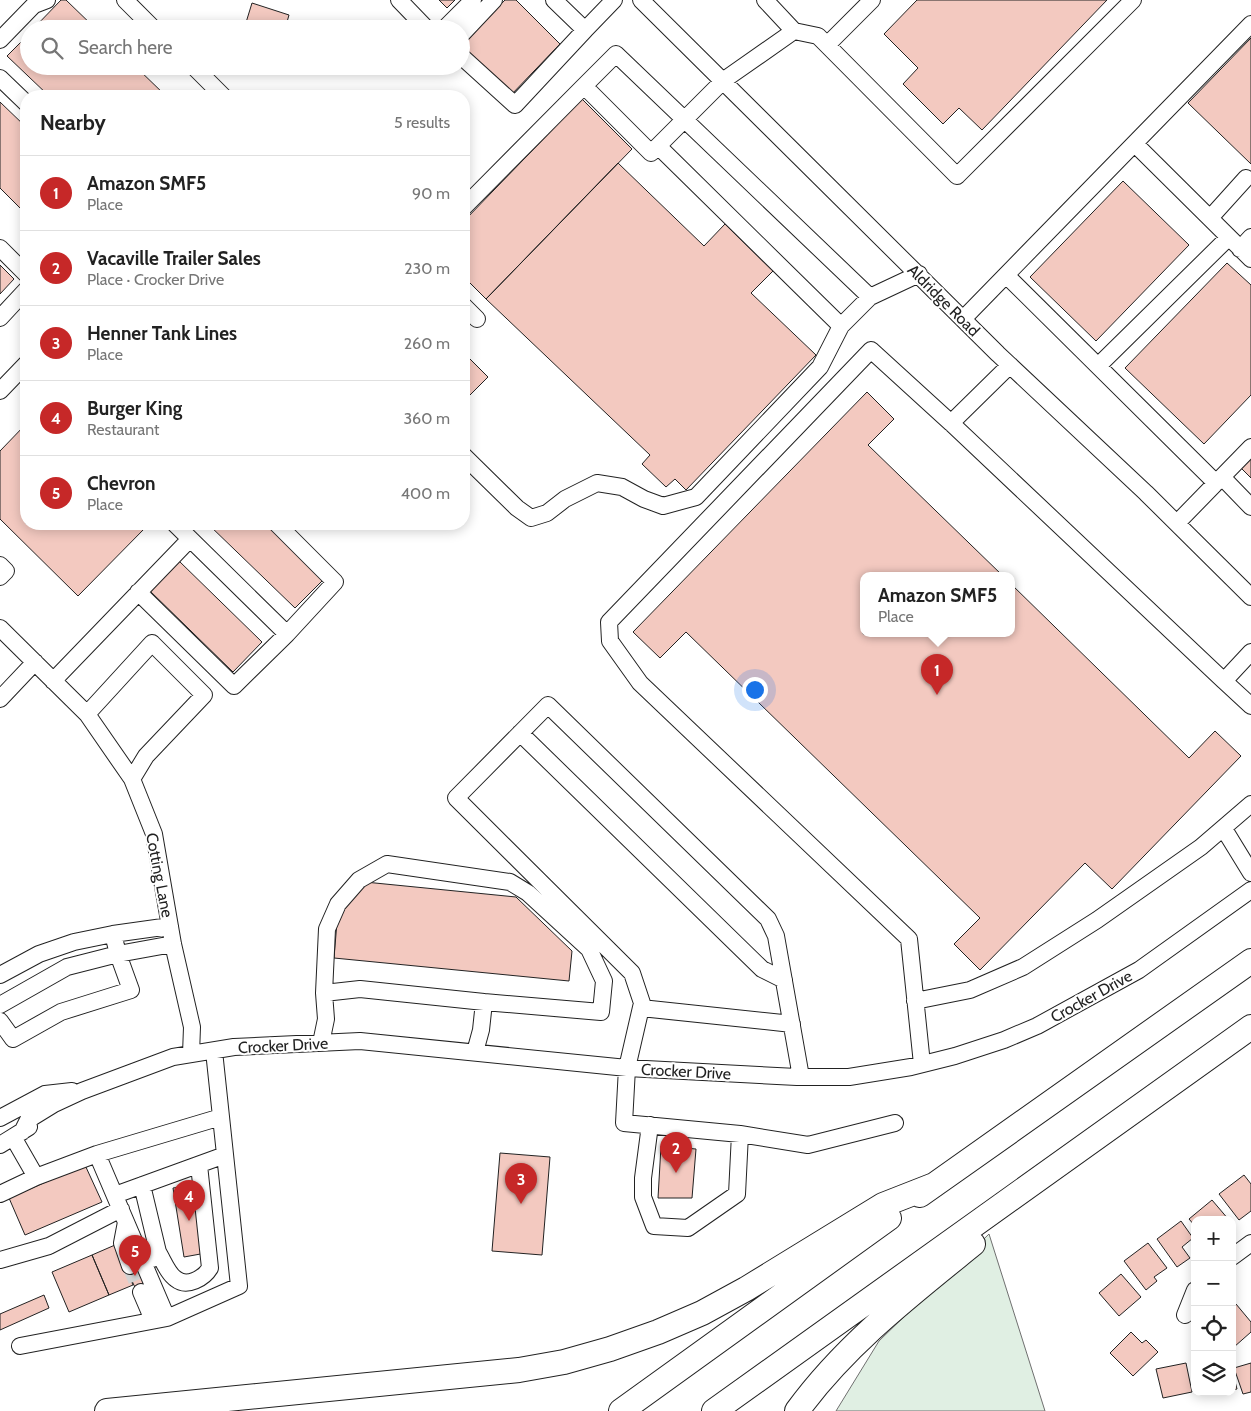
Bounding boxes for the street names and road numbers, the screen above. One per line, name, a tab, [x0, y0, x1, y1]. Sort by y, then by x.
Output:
street label: Aldridge Road	[904, 260, 984, 340]
street label: Cotting Lane	[142, 831, 177, 919]
street label: Crocker Drive	[1047, 966, 1135, 1027]
street label: Crocker Drive	[237, 1034, 329, 1057]
street label: Crocker Drive	[640, 1060, 732, 1083]

